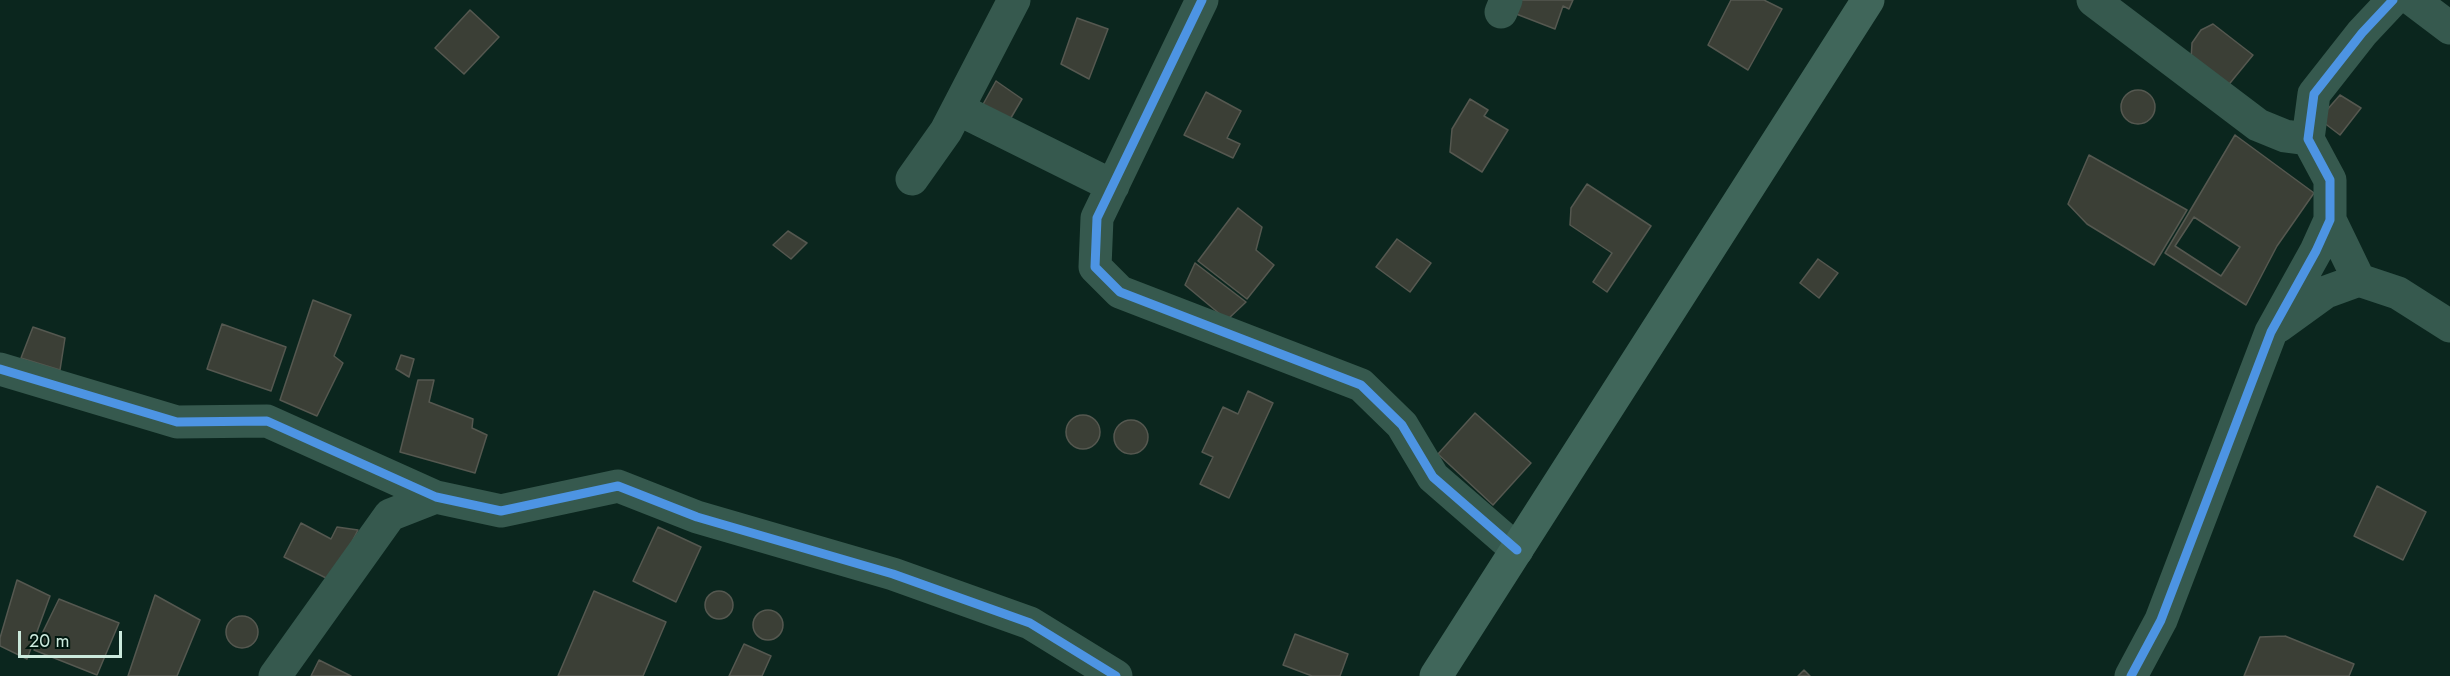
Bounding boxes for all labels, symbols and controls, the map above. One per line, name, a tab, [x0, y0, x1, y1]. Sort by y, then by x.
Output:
scale bar	[21, 619, 124, 657]
text: 20 m	[29, 628, 69, 654]

